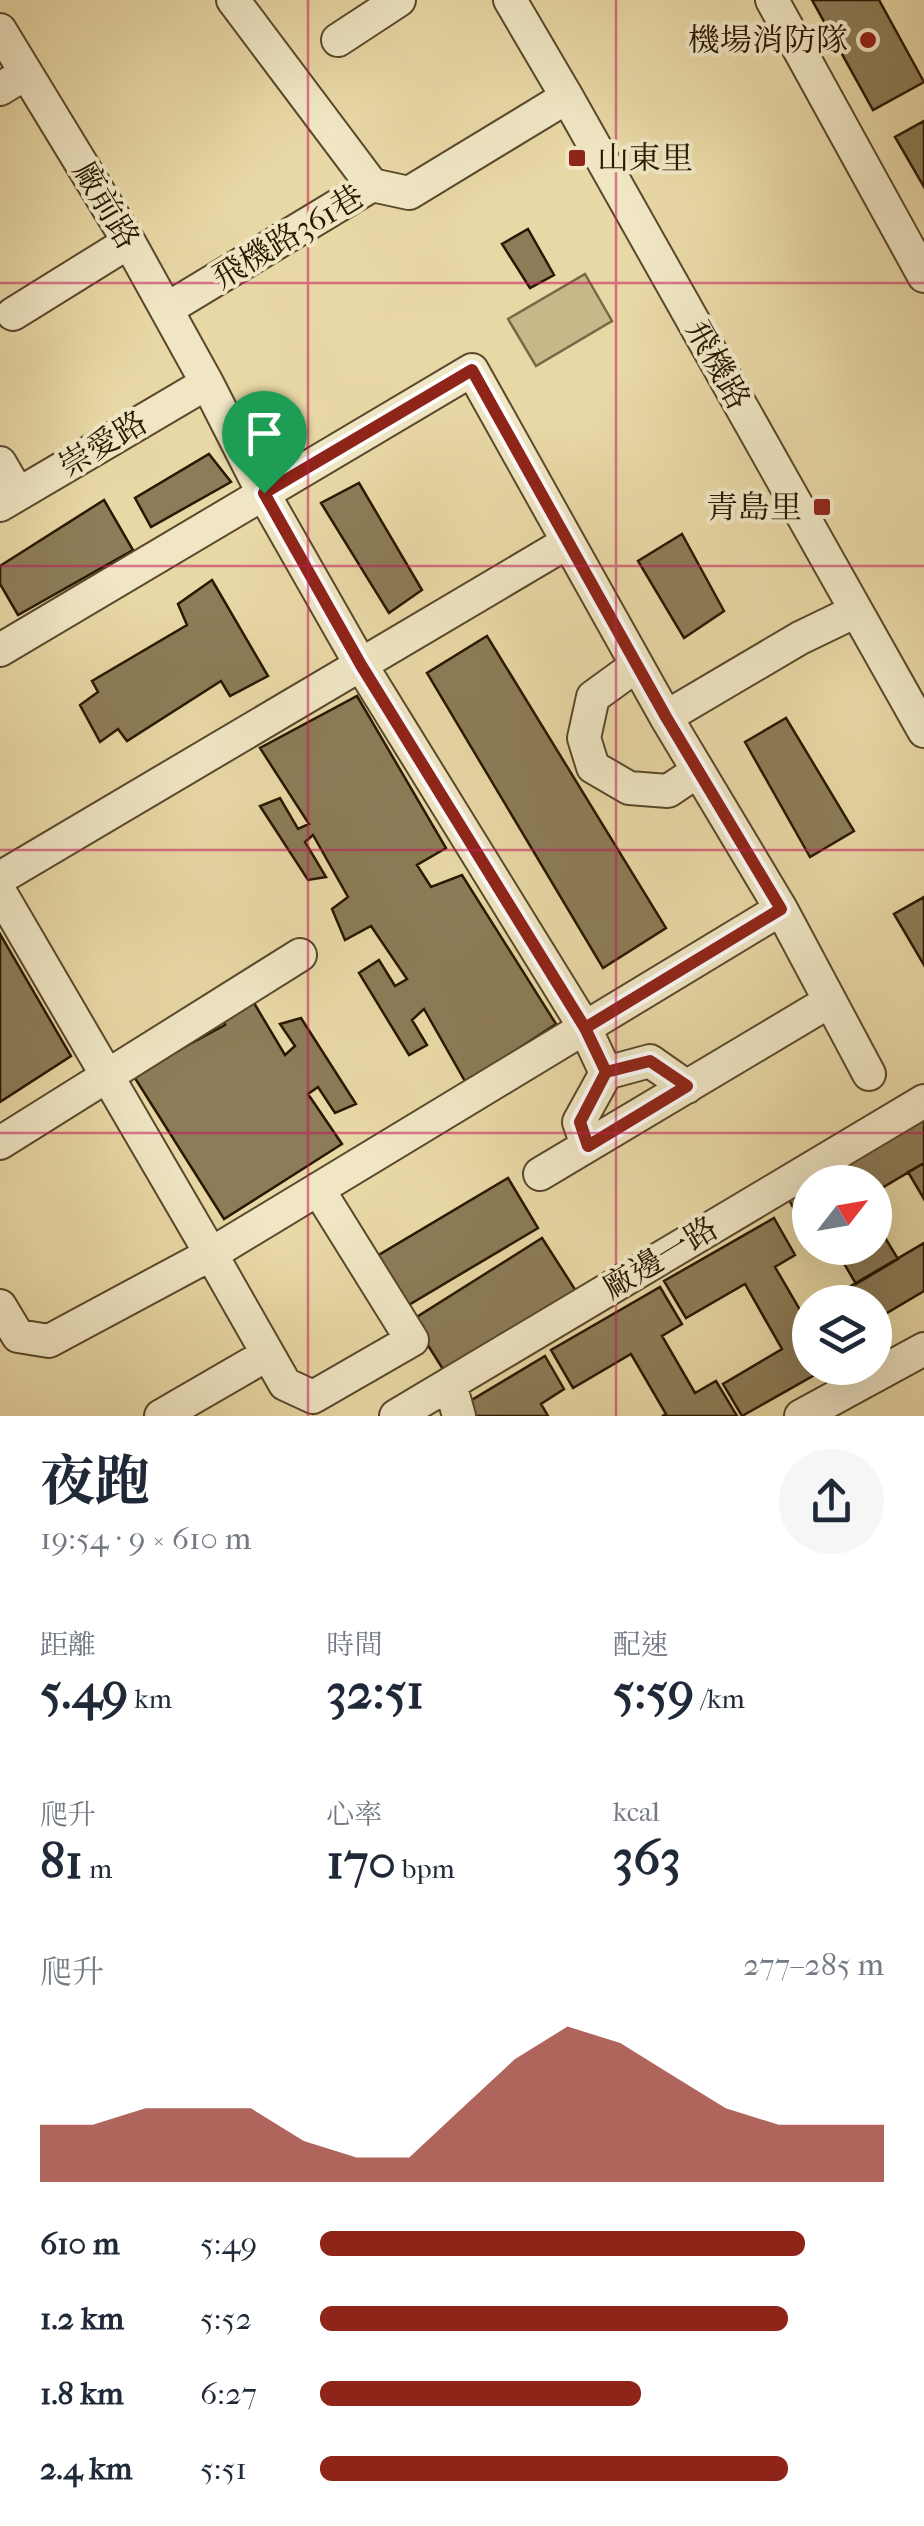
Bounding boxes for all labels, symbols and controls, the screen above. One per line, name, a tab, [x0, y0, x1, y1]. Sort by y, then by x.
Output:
place label: 機場消防隊	[688, 22, 848, 59]
marker: 機場消防隊	[857, 29, 879, 51]
place label: 山東里	[597, 140, 693, 177]
marker: 山東里	[566, 147, 588, 169]
street label: 廠前路	[65, 154, 147, 256]
street label: 飛機路361巷	[206, 177, 370, 297]
street label: 飛機路	[679, 314, 757, 416]
pin	[222, 391, 307, 494]
street label: 崇愛路	[52, 403, 154, 485]
icon: arrive	[237, 406, 292, 461]
place label: 青島里	[706, 489, 802, 526]
marker: 青島里	[811, 496, 833, 518]
north arrow	[792, 1165, 892, 1265]
map controls	[792, 1165, 892, 1385]
street label: 廠邊一路	[596, 1209, 724, 1307]
button: layers	[792, 1285, 892, 1385]
button: share	[779, 1449, 884, 1554]
text: 夜跑	[40, 1450, 150, 1514]
text: 19:54 · 9 × 610 m	[40, 1520, 251, 1557]
text: 距離	[40, 1628, 96, 1661]
text: 時間	[326, 1628, 382, 1661]
text: 配速	[613, 1628, 669, 1661]
text: 5.49	[40, 1662, 128, 1721]
text: 32:51	[326, 1662, 424, 1721]
text: 5:59	[613, 1662, 694, 1721]
text: km	[128, 1682, 172, 1715]
text: /km	[694, 1682, 745, 1715]
text: kcal	[613, 1795, 660, 1828]
text: 爬升	[40, 1798, 96, 1831]
text: 心率	[326, 1798, 382, 1831]
text: 363	[613, 1828, 681, 1887]
text: 81	[40, 1832, 83, 1891]
text: 170	[326, 1832, 396, 1891]
text: m	[83, 1852, 112, 1885]
text: bpm	[396, 1852, 455, 1885]
text: 277–285 m	[743, 1946, 884, 1983]
text: 爬升	[40, 1954, 104, 1991]
text: 610 m	[40, 2225, 120, 2262]
text: 5:49	[200, 2225, 257, 2262]
text: 1.2 km	[40, 2300, 124, 2337]
text: 5:52	[200, 2300, 252, 2337]
text: 1.8 km	[40, 2375, 124, 2412]
text: 6:27	[200, 2375, 257, 2412]
text: 2.4 km	[40, 2450, 132, 2487]
text: 5:51	[200, 2450, 247, 2487]

